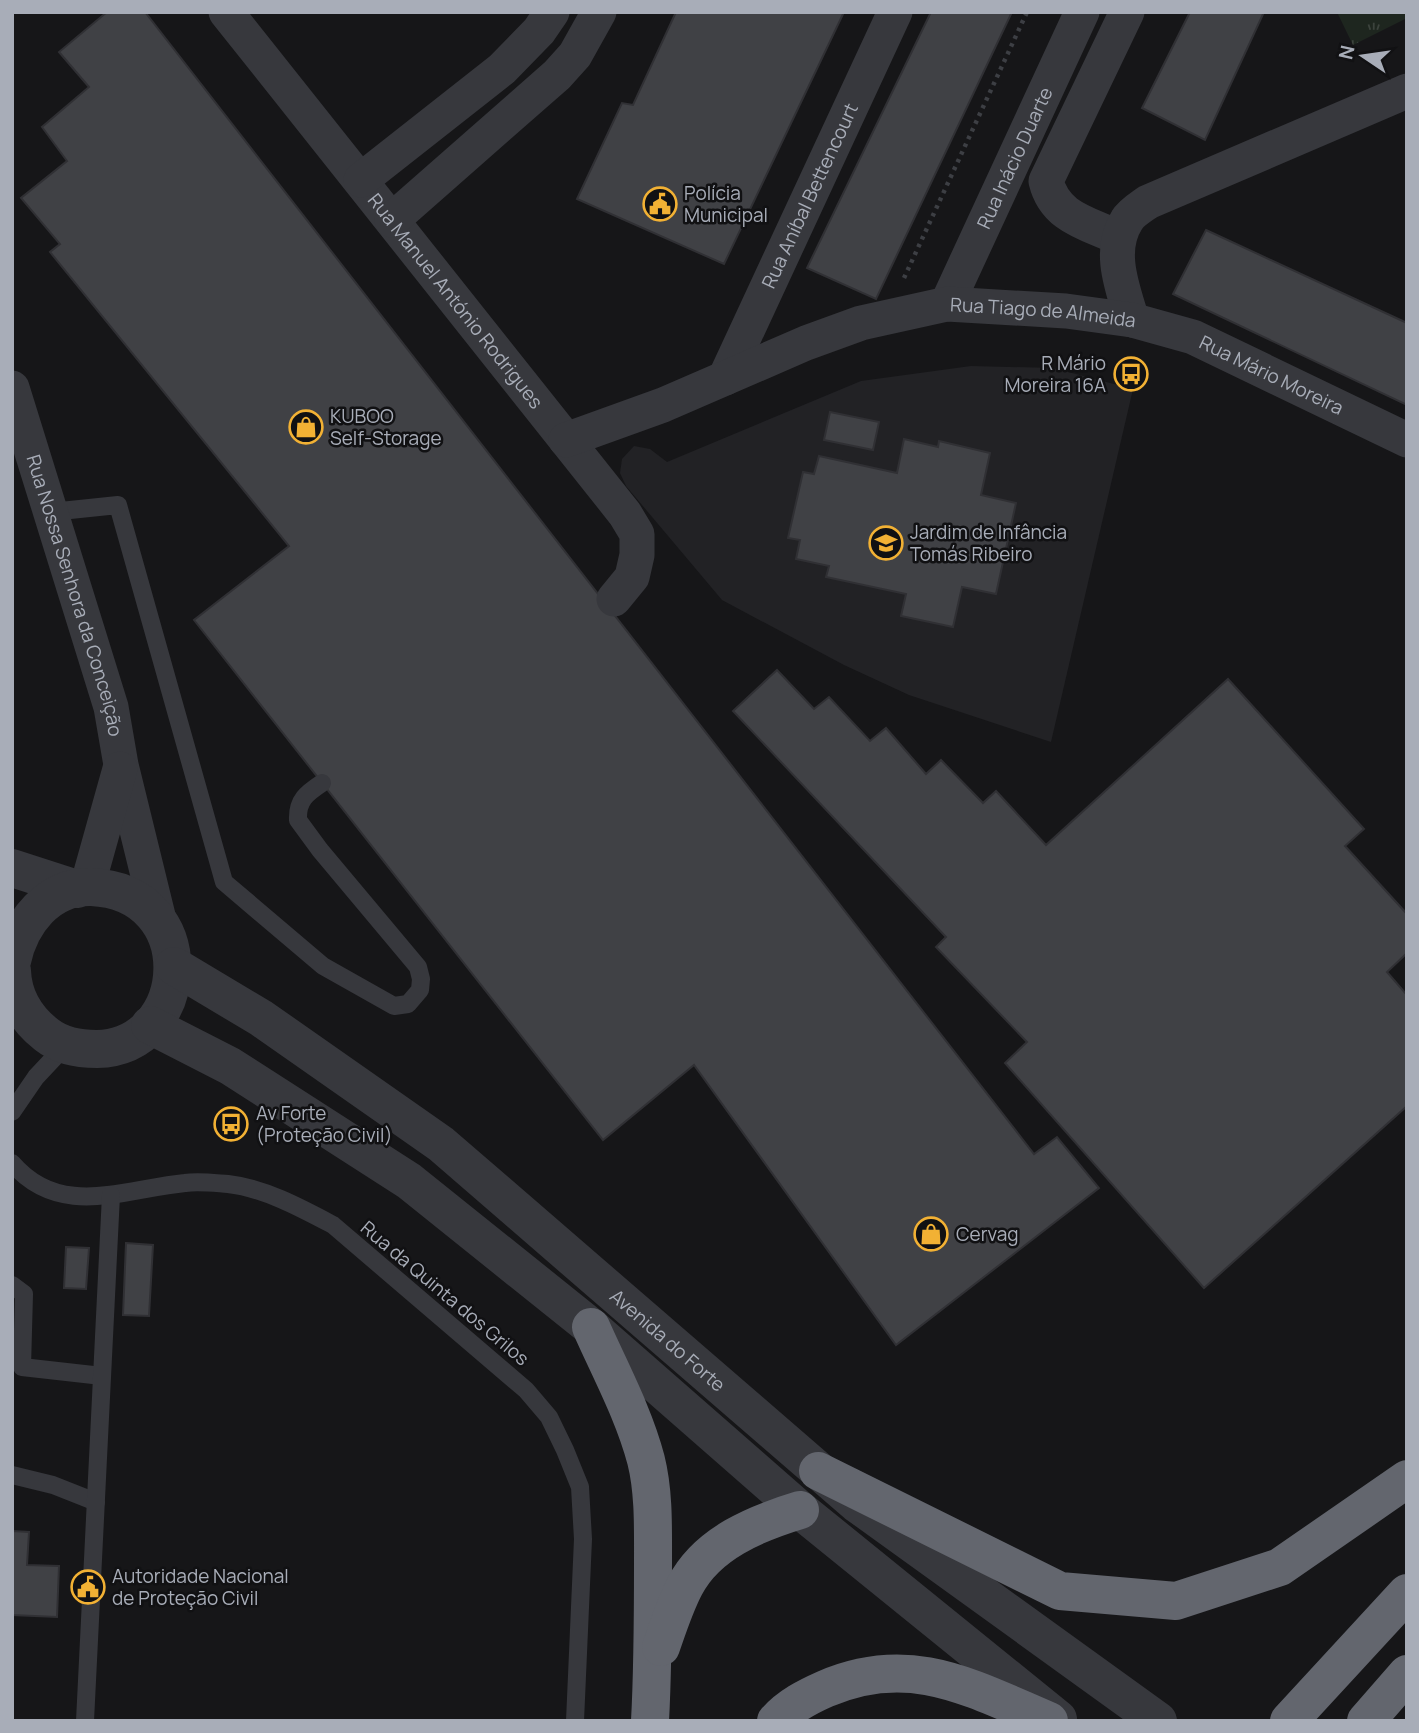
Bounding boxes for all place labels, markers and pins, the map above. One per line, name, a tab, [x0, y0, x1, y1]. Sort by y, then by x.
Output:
place label: Polícia Municipal	[684, 180, 768, 228]
public building icon: Polícia Municipal	[641, 185, 679, 223]
place label: R Mário Moreira 16A	[1005, 350, 1106, 398]
bus stop icon: R Mário Moreira 16A	[1112, 355, 1150, 393]
place label: KUBOO Self-Storage	[330, 403, 442, 451]
shop icon: KUBOO Self-Storage	[287, 408, 325, 446]
place label: Jardim de Infância Tomás Ribeiro	[910, 519, 1067, 567]
school or university icon: Jardim de Infância Tomás Ribeiro	[867, 524, 905, 562]
place label: Av Forte (Proteção Civil)	[256, 1100, 393, 1148]
bus stop icon: Av Forte (Proteção Civil)	[212, 1105, 250, 1143]
shop icon: Cervag	[912, 1215, 950, 1253]
place label: Cervag	[956, 1221, 1018, 1247]
place label: Autoridade Nacional de Proteção Civil	[112, 1563, 289, 1611]
public building icon: Autoridade Nacional de Proteção Civil	[69, 1568, 107, 1606]

